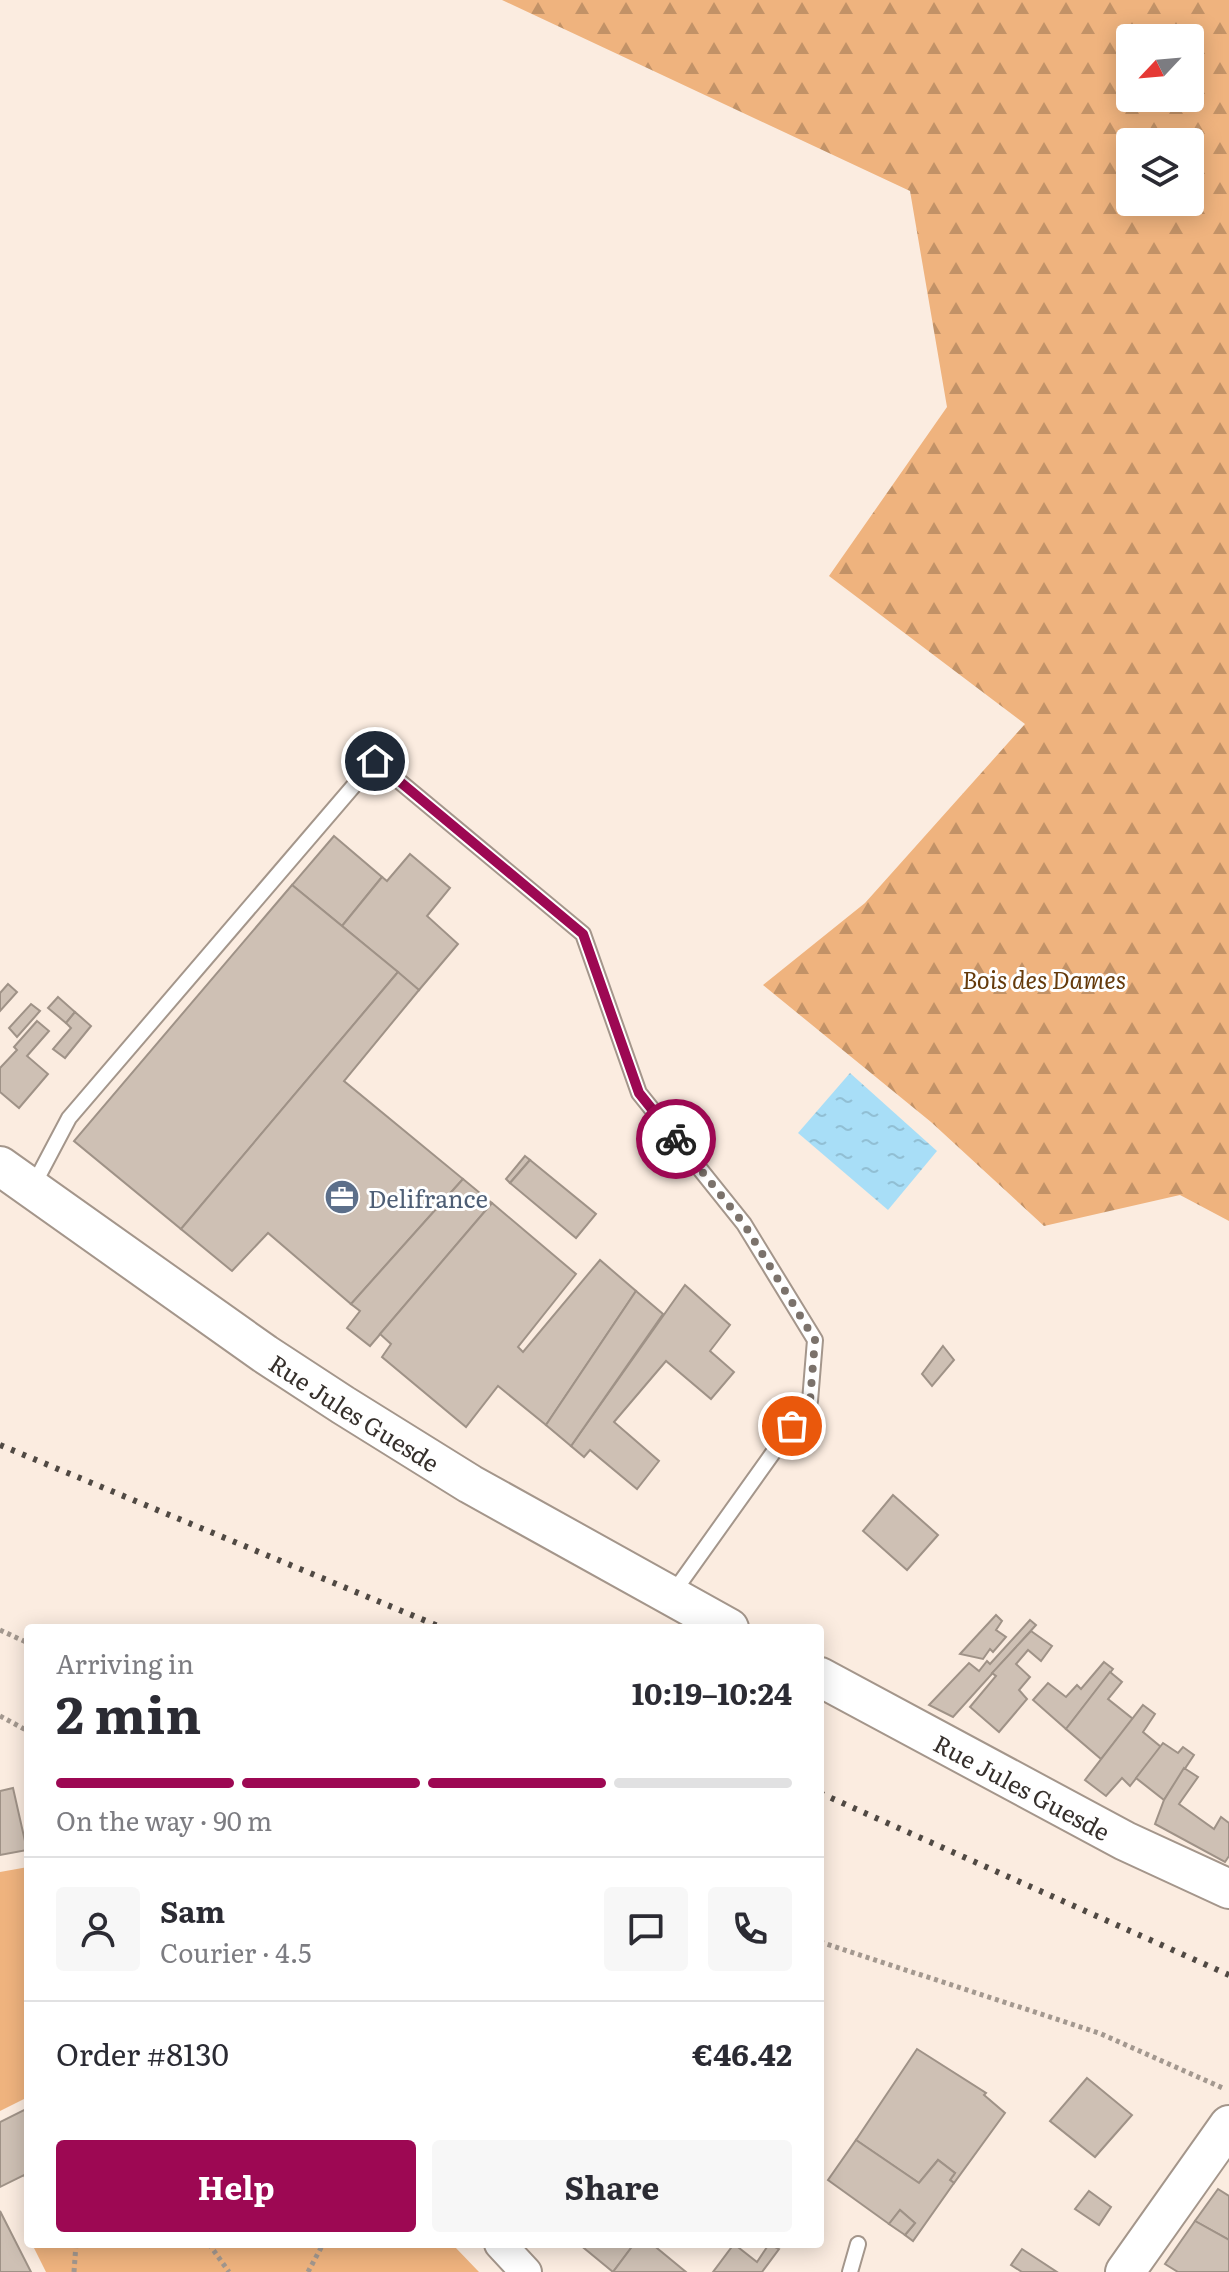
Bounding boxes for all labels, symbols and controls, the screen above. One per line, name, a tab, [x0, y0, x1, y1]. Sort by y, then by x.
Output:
north arrow	[1116, 24, 1204, 112]
map controls	[1116, 24, 1204, 216]
button: layers	[1116, 128, 1204, 216]
pin	[341, 727, 409, 795]
icon: home	[353, 739, 397, 783]
park label: Bois des Dames	[962, 961, 1126, 996]
courier	[636, 1099, 716, 1179]
icon: bike	[654, 1117, 698, 1161]
office icon: Delifrance	[323, 1178, 361, 1216]
place label: Delifrance	[368, 1180, 488, 1215]
street label: Rue Jules Guesde	[263, 1344, 447, 1479]
pin	[758, 1392, 826, 1460]
icon: bag	[770, 1404, 814, 1448]
text: Arriving in	[56, 1643, 194, 1682]
text: 10:19–10:24	[632, 1670, 792, 1714]
text: 2 min	[56, 1673, 201, 1750]
street label: Rue Jules Guesde	[928, 1724, 1117, 1848]
text: On the way · 90 m	[56, 1800, 272, 1839]
button: person	[56, 1887, 140, 1971]
button: chat	[604, 1887, 688, 1971]
button: phone	[708, 1887, 792, 1971]
text: Sam	[160, 1888, 225, 1932]
text: Courier · 4.5	[160, 1932, 312, 1971]
text: Order #8130	[56, 2031, 229, 2075]
text: €46.42	[692, 2031, 792, 2075]
button: Help	[56, 2140, 416, 2232]
button: Share	[432, 2140, 792, 2232]

